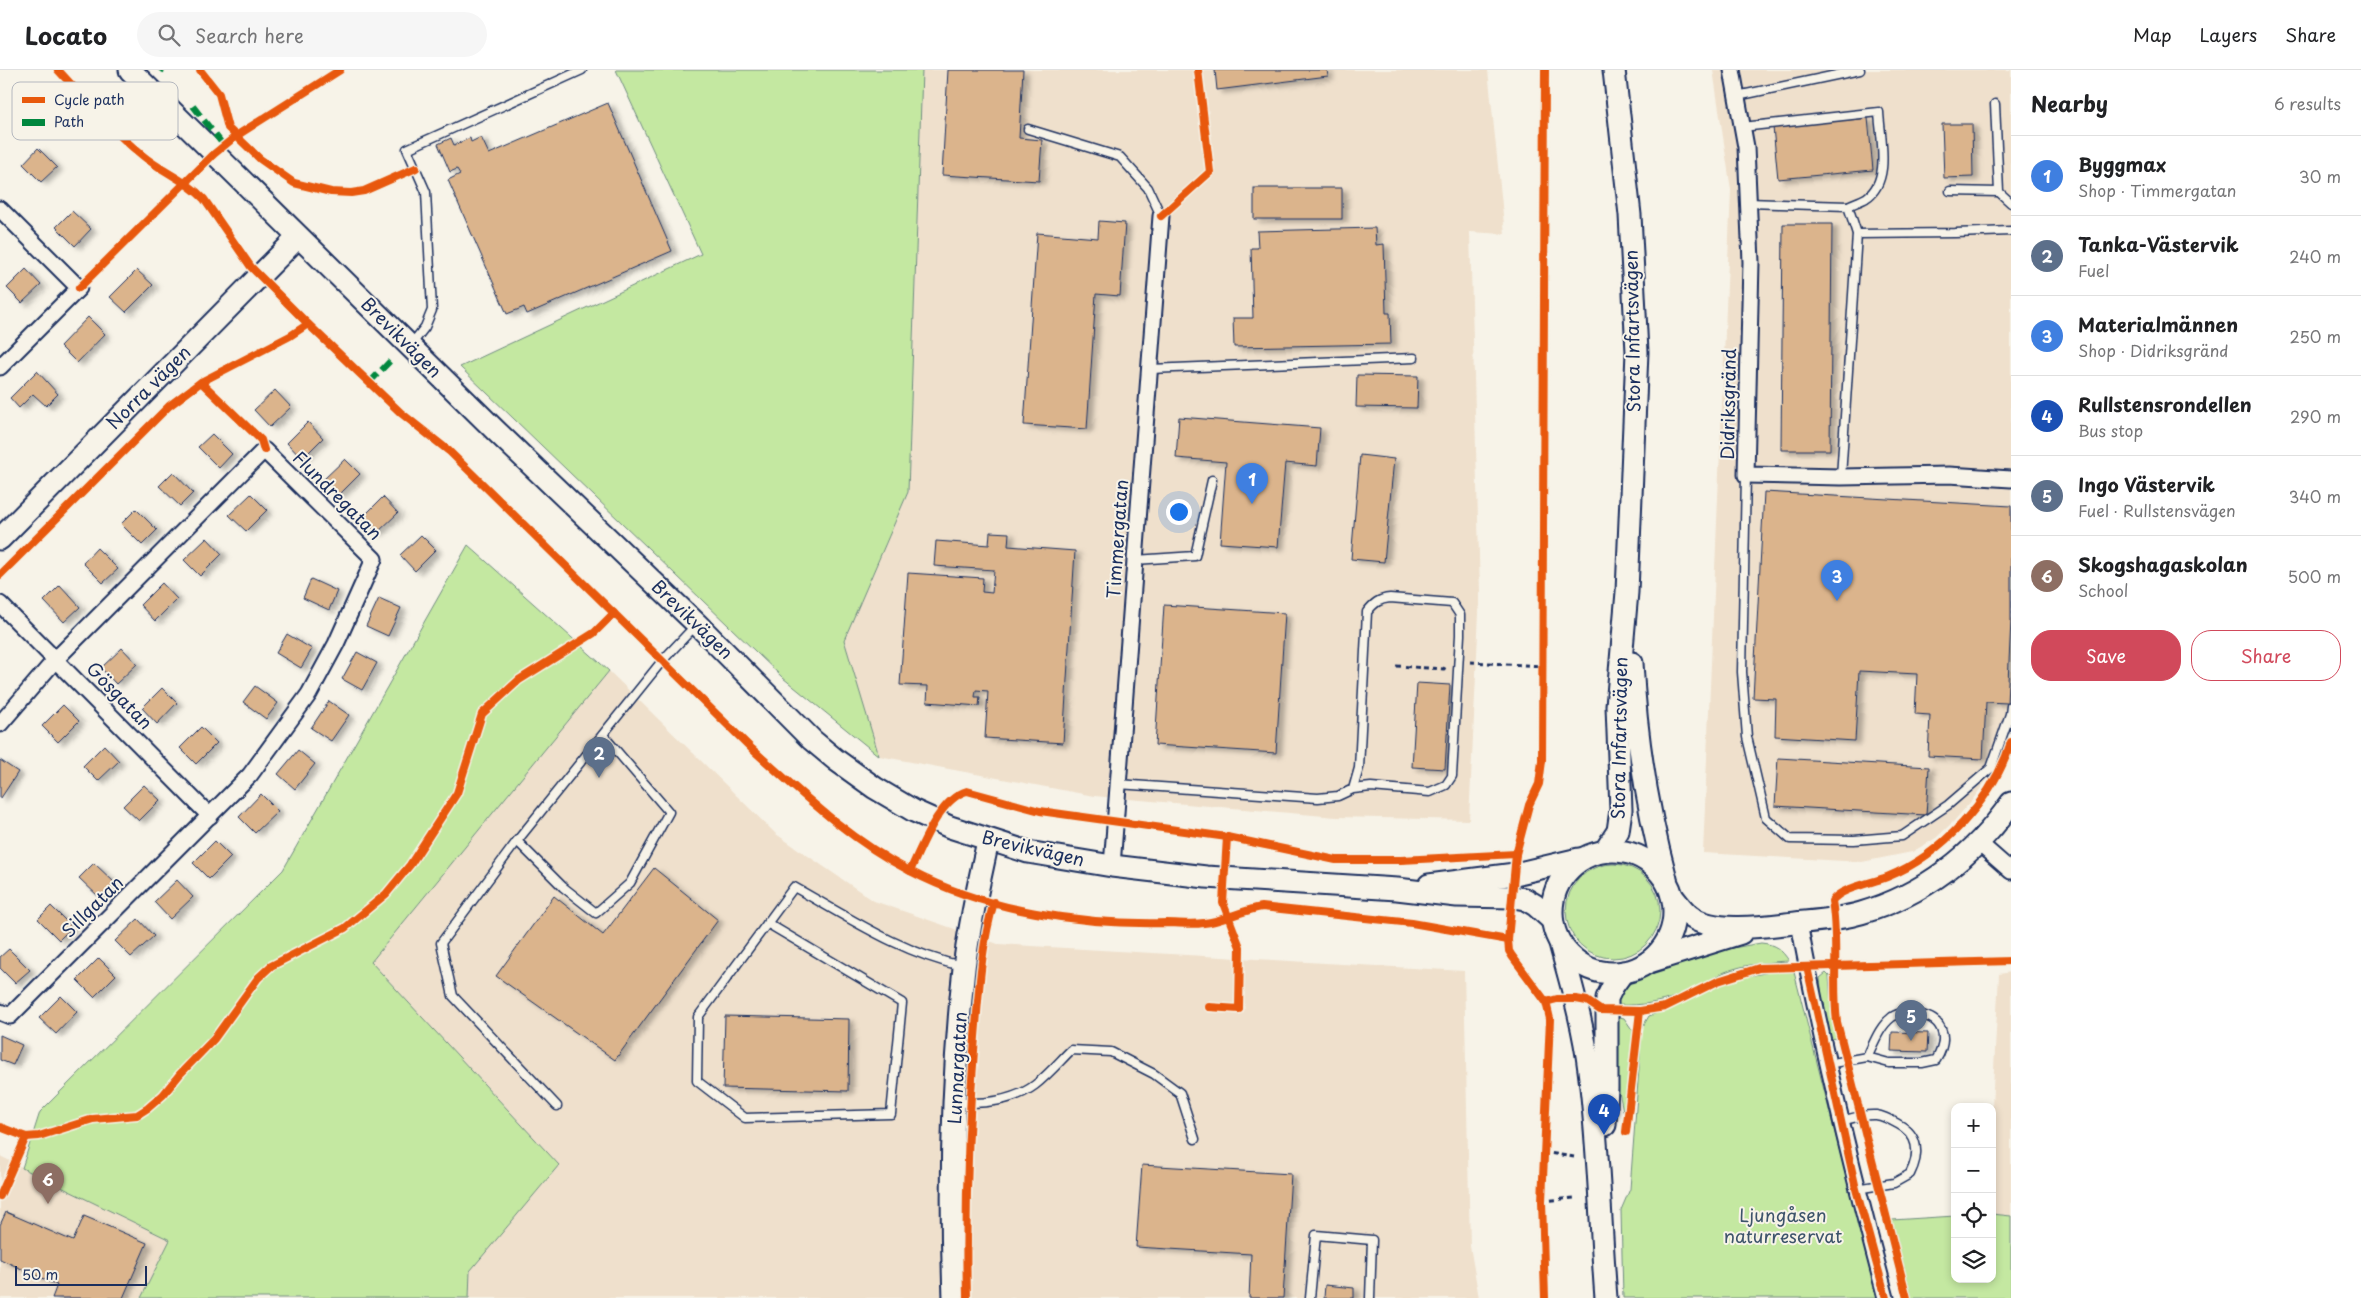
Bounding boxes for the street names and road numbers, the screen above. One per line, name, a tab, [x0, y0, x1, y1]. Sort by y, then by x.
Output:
street label: Stora Infartsvägen	[1617, 249, 1646, 413]
street label: Brevikvägen	[356, 290, 449, 383]
street label: Norra vägen	[100, 339, 196, 435]
street label: Didriksgränd	[1713, 348, 1742, 460]
street label: Flundregatan	[287, 444, 389, 546]
street label: Timmergatan	[1099, 478, 1134, 599]
street label: Brevikvägen	[646, 573, 740, 665]
street label: Gösgatan	[81, 655, 159, 735]
street label: Stora Infartsvägen	[1604, 656, 1633, 820]
street label: Brevikvägen	[979, 823, 1087, 872]
street label: Sillgatan	[55, 869, 129, 943]
street label: Lunnargatan	[940, 1011, 973, 1125]

